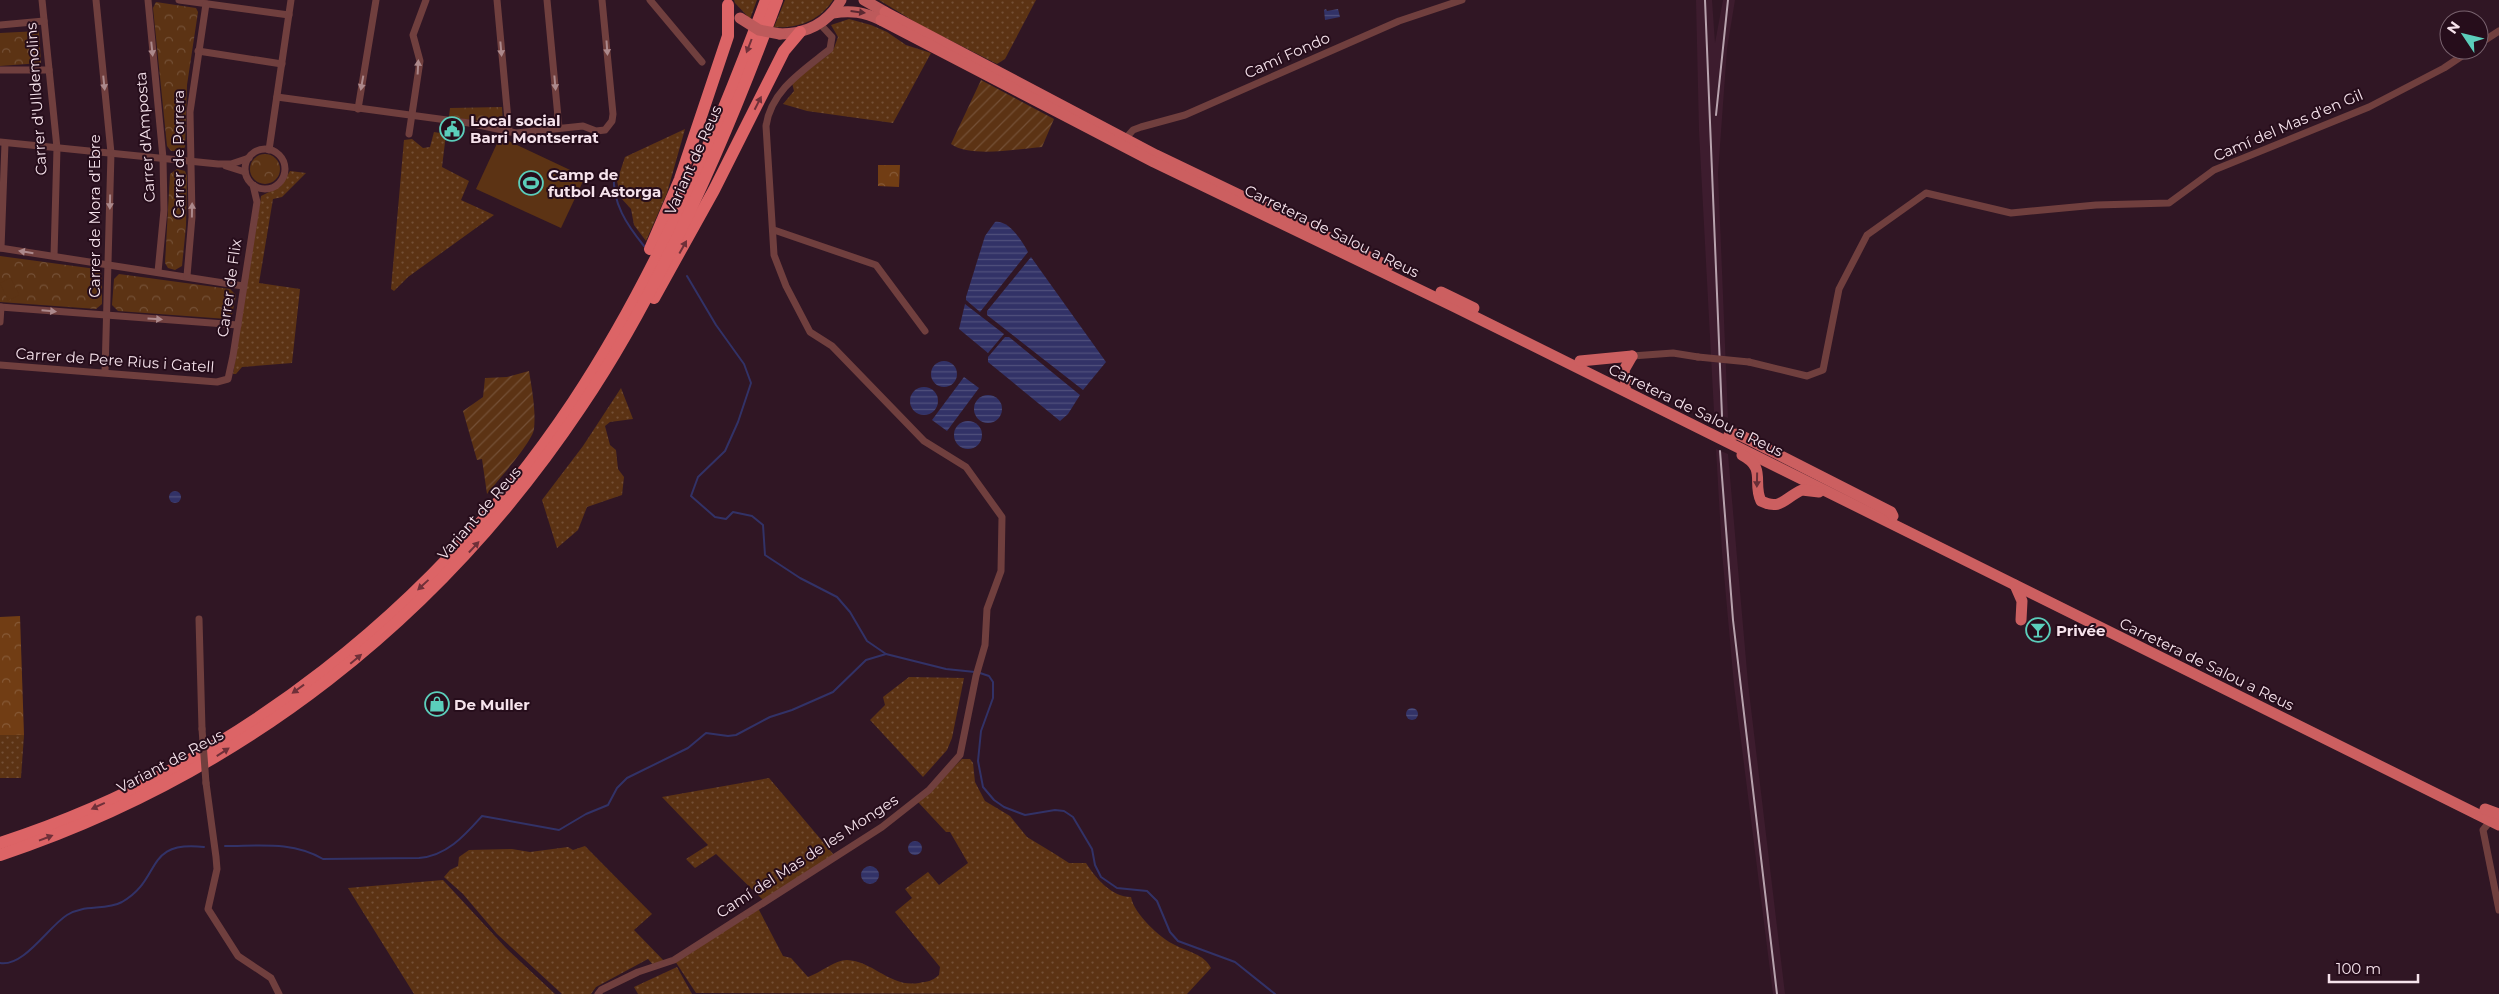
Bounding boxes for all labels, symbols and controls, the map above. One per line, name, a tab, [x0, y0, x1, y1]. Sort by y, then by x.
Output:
one-way arrow	[850, 8, 866, 16]
north arrow	[2439, 10, 2489, 60]
text: N	[2443, 18, 2464, 37]
street label: Carrer d'Ulldemolins	[21, 22, 51, 176]
street label: Camí Fondo	[1241, 28, 1333, 82]
one-way arrow	[744, 38, 752, 53]
one-way arrow	[148, 41, 156, 57]
one-way arrow	[498, 41, 506, 57]
one-way arrow	[603, 41, 611, 57]
one-way arrow	[415, 59, 423, 75]
street label: Carrer d'Amposta	[131, 71, 159, 203]
one-way arrow	[358, 75, 366, 91]
one-way arrow	[100, 76, 108, 92]
one-way arrow	[551, 76, 559, 92]
street label: Camí del Mas d'en Gil	[2210, 85, 2366, 165]
street label: Carrer de Porrera	[169, 90, 188, 218]
one-way arrow	[754, 96, 762, 110]
street label: Variant de Reus	[660, 102, 726, 218]
place label: Local social Barri Montserrat	[470, 111, 599, 147]
public building icon: Local social Barri Montserrat	[439, 116, 465, 142]
street label: Carrer de Mora d'Ebre	[85, 134, 104, 298]
place label: Camp de futbol Astorga	[548, 165, 661, 201]
sports icon: Camp de futbol Astorga	[518, 170, 544, 196]
street label: Carretera de Salou a Reus	[1242, 180, 1422, 282]
one-way arrow	[105, 194, 113, 210]
one-way arrow	[188, 202, 196, 218]
street label: Carrer de Flix	[213, 238, 245, 338]
one-way arrow	[678, 240, 687, 254]
one-way arrow	[17, 247, 33, 255]
one-way arrow	[42, 307, 58, 315]
one-way arrow	[148, 315, 164, 323]
street label: Carrer de Pere Rius i Gatell	[15, 344, 215, 376]
street label: Carretera de Salou a Reus	[1606, 359, 1786, 461]
street label: Variant de Reus	[433, 462, 525, 564]
one-way arrow	[1753, 473, 1761, 489]
one-way arrow	[468, 541, 480, 553]
one-way arrow	[417, 579, 429, 591]
street label: Carretera de Salou a Reus	[2117, 613, 2297, 715]
bar icon: Privée	[2025, 617, 2051, 643]
place label: Privée	[2056, 621, 2105, 640]
one-way arrow	[349, 653, 362, 664]
one-way arrow	[292, 684, 305, 694]
shop icon: De Muller	[424, 691, 450, 717]
place label: De Muller	[454, 695, 530, 714]
street label: Variant de Reus	[113, 725, 227, 797]
one-way arrow	[217, 748, 230, 757]
street label: Camí del Mas de les Monges	[713, 790, 901, 922]
one-way arrow	[91, 802, 105, 810]
one-way arrow	[39, 834, 53, 842]
scale bar	[2329, 952, 2418, 984]
text: 100 m	[2336, 959, 2381, 978]

